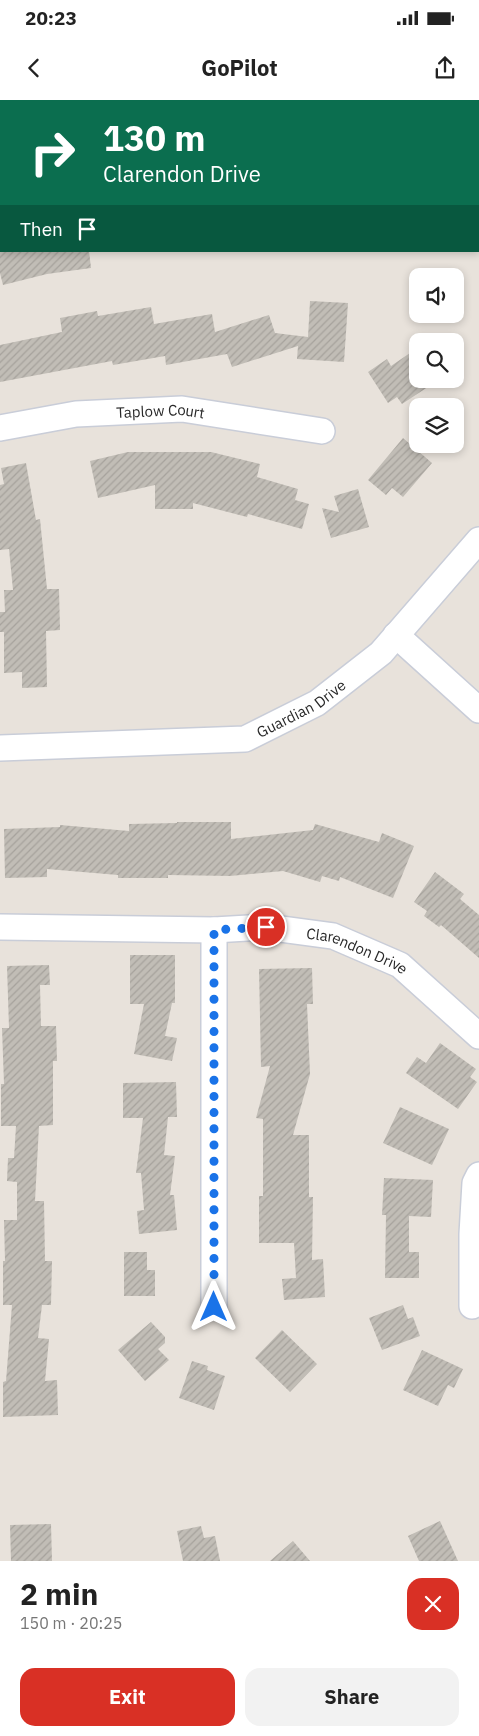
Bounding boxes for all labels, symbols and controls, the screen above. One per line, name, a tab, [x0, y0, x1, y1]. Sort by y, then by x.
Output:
text: 20:23	[25, 6, 77, 30]
text: GoPilot	[201, 53, 278, 82]
icon: back	[20, 54, 48, 82]
icon: share	[431, 54, 459, 82]
text: 130 m	[103, 115, 206, 161]
icon: right	[20, 120, 85, 185]
text: Clarendon Drive	[103, 159, 261, 188]
icon: arrive	[73, 215, 101, 243]
text: Then	[20, 217, 63, 241]
map controls	[409, 268, 464, 453]
button: sound	[409, 268, 464, 323]
button: search	[409, 333, 464, 388]
button: layers	[409, 398, 464, 453]
street label: Taplow Court	[116, 399, 206, 422]
street label: Guardian Drive	[253, 675, 349, 741]
pin	[245, 906, 287, 948]
icon: arrive	[252, 913, 280, 941]
street label: Clarendon Drive	[305, 923, 412, 978]
position arrow	[187, 1280, 239, 1332]
text: 2 min	[20, 1574, 98, 1613]
button: close	[407, 1578, 459, 1630]
text: 150 m · 20:25	[20, 1613, 122, 1633]
button: Exit	[20, 1668, 235, 1726]
button: Share	[245, 1668, 459, 1726]

